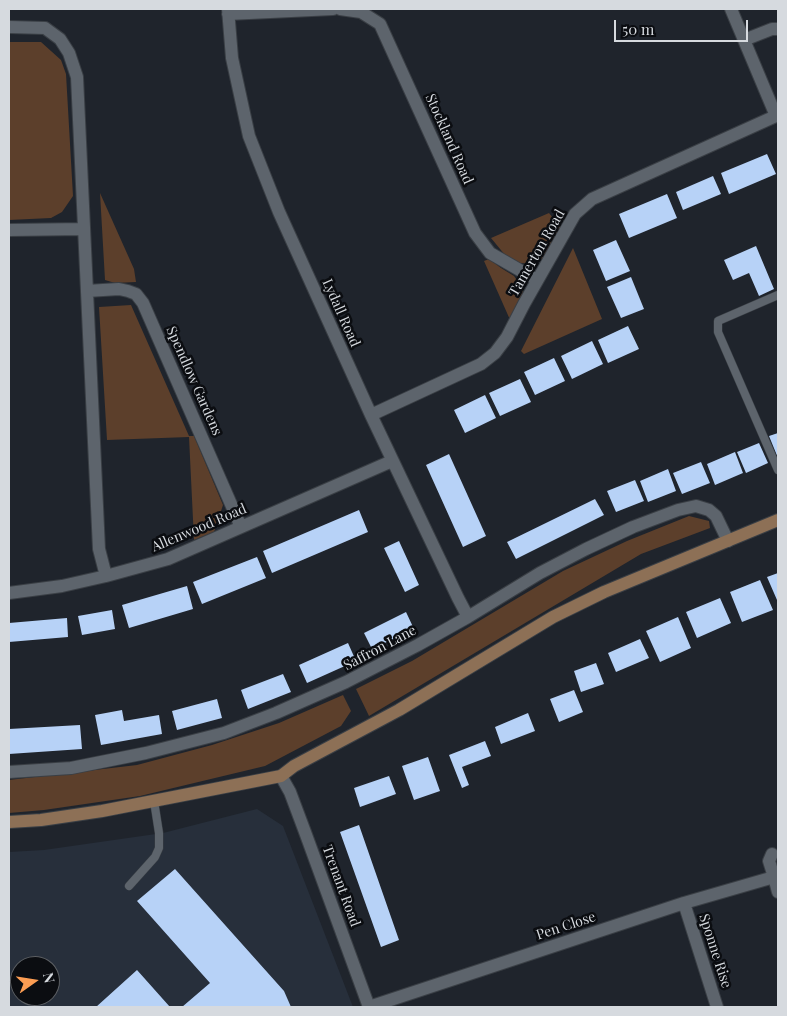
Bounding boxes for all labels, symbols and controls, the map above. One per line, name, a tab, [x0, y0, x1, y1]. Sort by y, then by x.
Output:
scale bar	[617, 10, 751, 42]
text: 50 m	[622, 19, 654, 39]
street label: Stockland Road	[422, 91, 476, 187]
street label: Tamerton Road	[505, 207, 569, 299]
street label: Lydall Road	[319, 276, 363, 350]
street label: Spendlow Gardens	[162, 324, 226, 438]
street label: Allenwood Road	[149, 500, 249, 556]
street label: Saffron Lane	[341, 622, 419, 674]
street label: Trenant Road	[318, 843, 364, 929]
street label: Pen Close	[534, 909, 598, 943]
street label: Sponne Rise	[695, 912, 735, 990]
north arrow	[10, 956, 60, 1006]
text: N	[39, 971, 60, 985]

